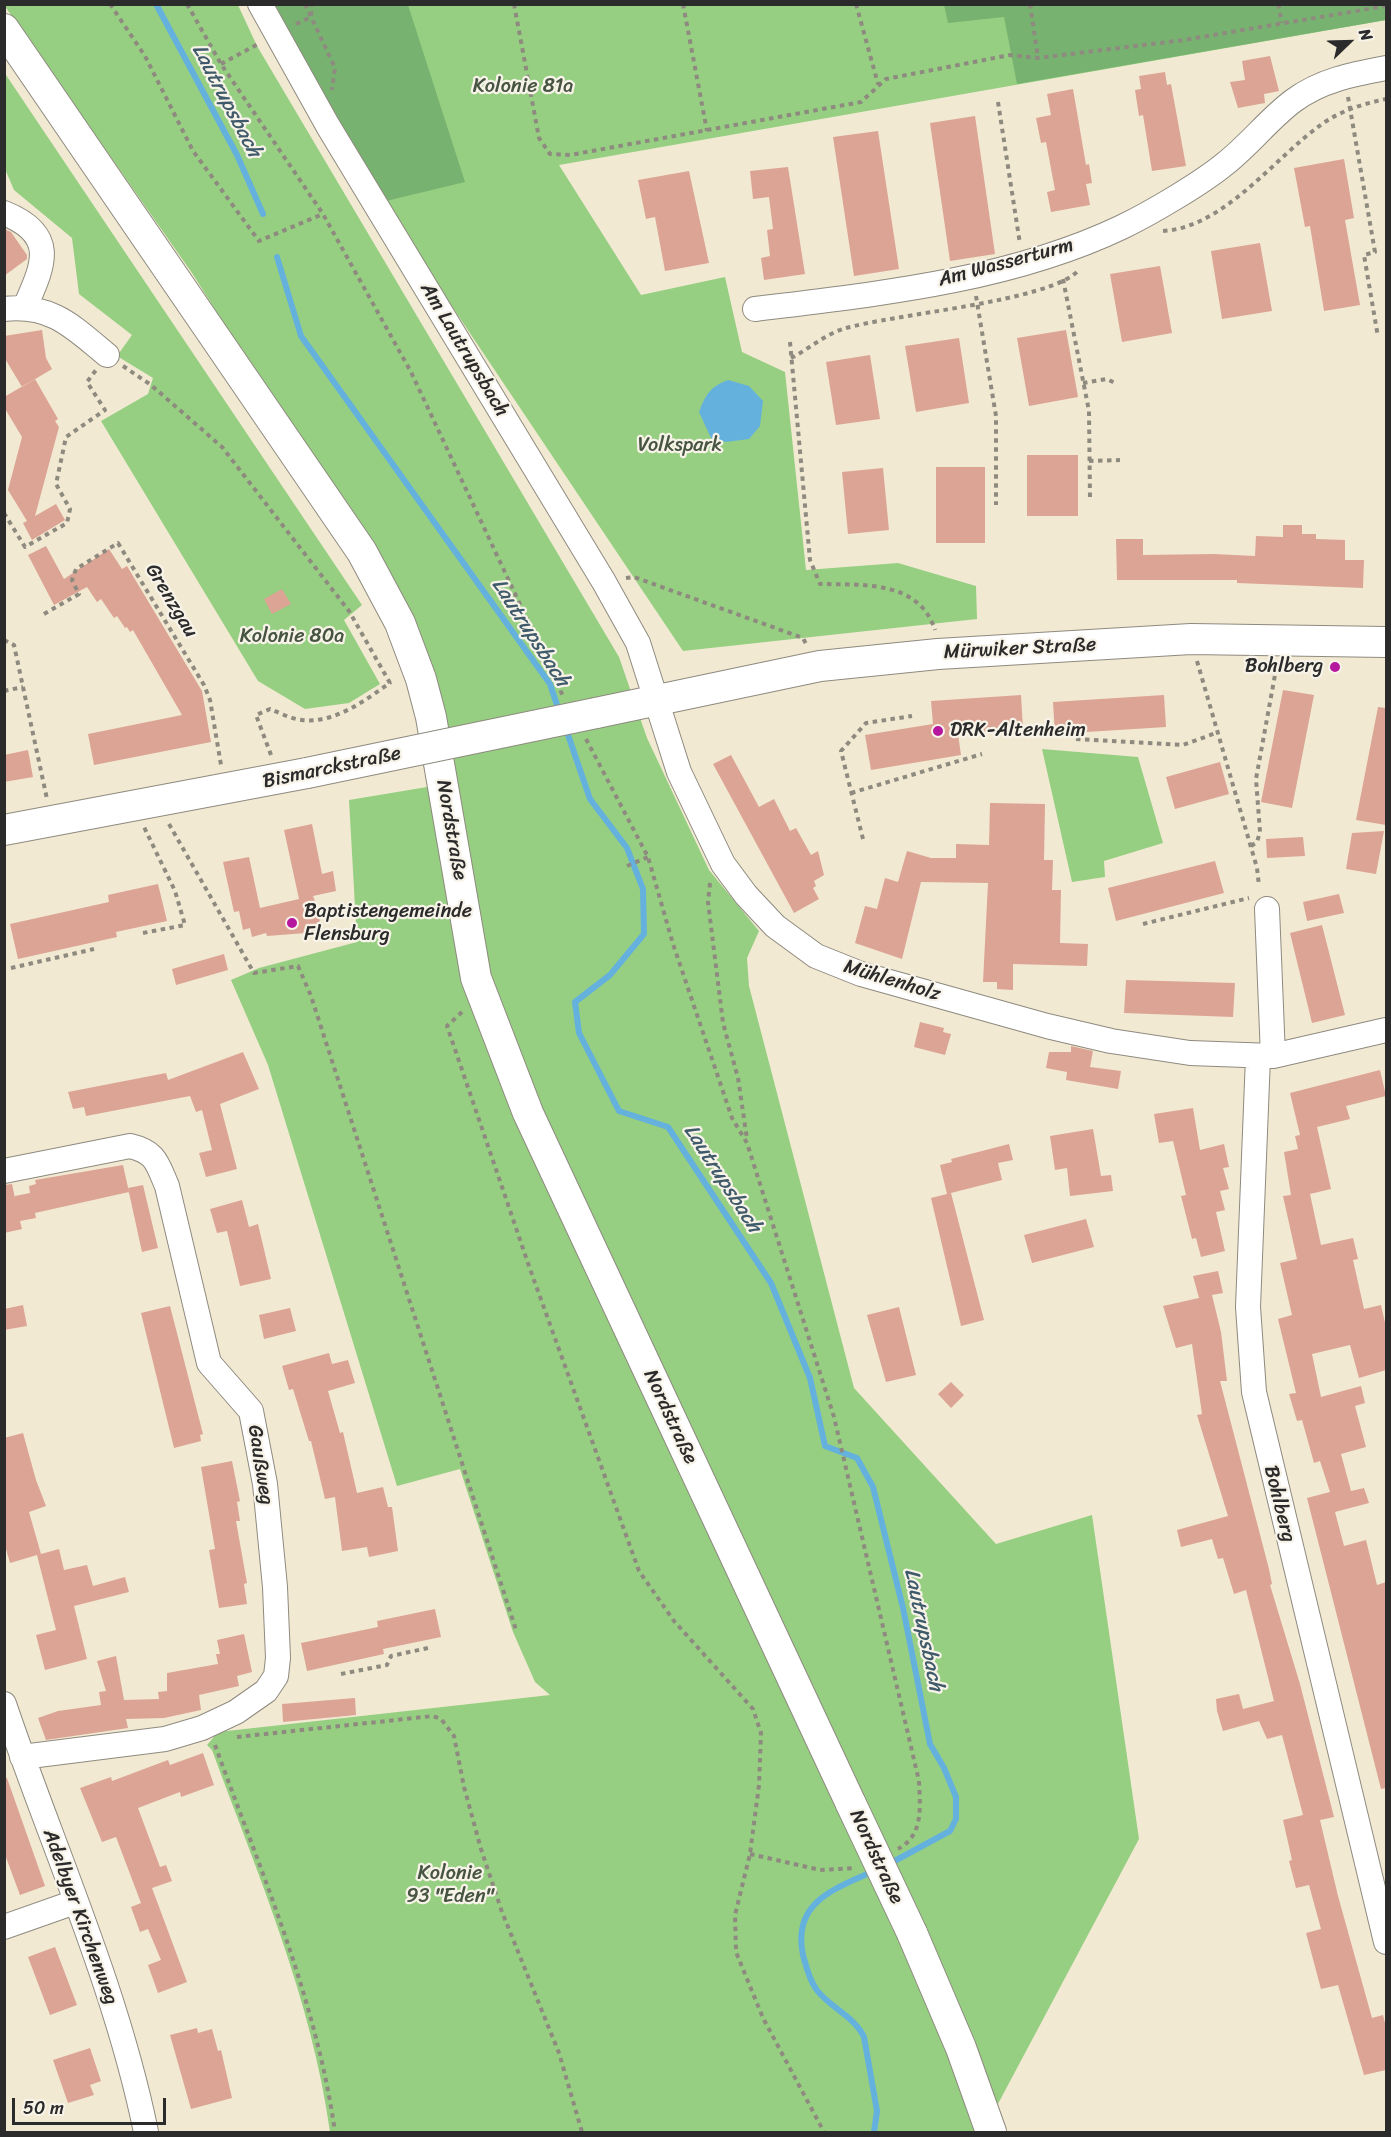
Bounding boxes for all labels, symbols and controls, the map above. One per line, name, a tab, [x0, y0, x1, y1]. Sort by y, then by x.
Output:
north arrow	[1319, 12, 1379, 72]
text: N	[1351, 24, 1382, 46]
water label: Lautrupsbach	[186, 40, 266, 162]
park label: Kolonie 81a	[473, 75, 573, 99]
street label: Am Wasserturm	[936, 233, 1076, 293]
street label: Am Lautrupsbach	[414, 279, 514, 421]
park label: Volkspark	[638, 434, 722, 458]
street label: Grenzgau	[140, 560, 202, 642]
water label: Lautrupsbach	[486, 574, 574, 692]
park label: Kolonie 80a	[240, 625, 344, 649]
street label: Mürwiker Straße	[943, 633, 1097, 665]
place label: Bohlberg	[1245, 655, 1323, 679]
marker: Bohlberg	[1328, 660, 1342, 674]
place label: DRK-Altenheim	[950, 719, 1086, 743]
marker: DRK-Altenheim	[931, 724, 945, 738]
street label: Bismarckstraße	[261, 742, 403, 794]
street label: Nordstraße	[430, 778, 472, 882]
place label: Baptistengemeinde Flensburg	[304, 900, 472, 947]
marker: Baptistengemeinde Flensburg	[285, 916, 299, 930]
street label: Mühlenholz	[841, 955, 943, 1007]
water label: Lautrupsbach	[678, 1120, 766, 1238]
street label: Nordstraße	[638, 1366, 702, 1468]
street label: Gaußweg	[242, 1423, 278, 1507]
street label: Bohlberg	[1258, 1463, 1300, 1545]
water label: Lautrupsbach	[898, 1566, 948, 1694]
street label: Nordstraße	[844, 1806, 908, 1908]
street label: Adelbyer Kirchenweg	[37, 1826, 123, 2008]
park label: Kolonie 93 "Eden"	[406, 1862, 494, 1909]
scale bar	[15, 2086, 170, 2124]
text: 50 m	[23, 2092, 64, 2124]

